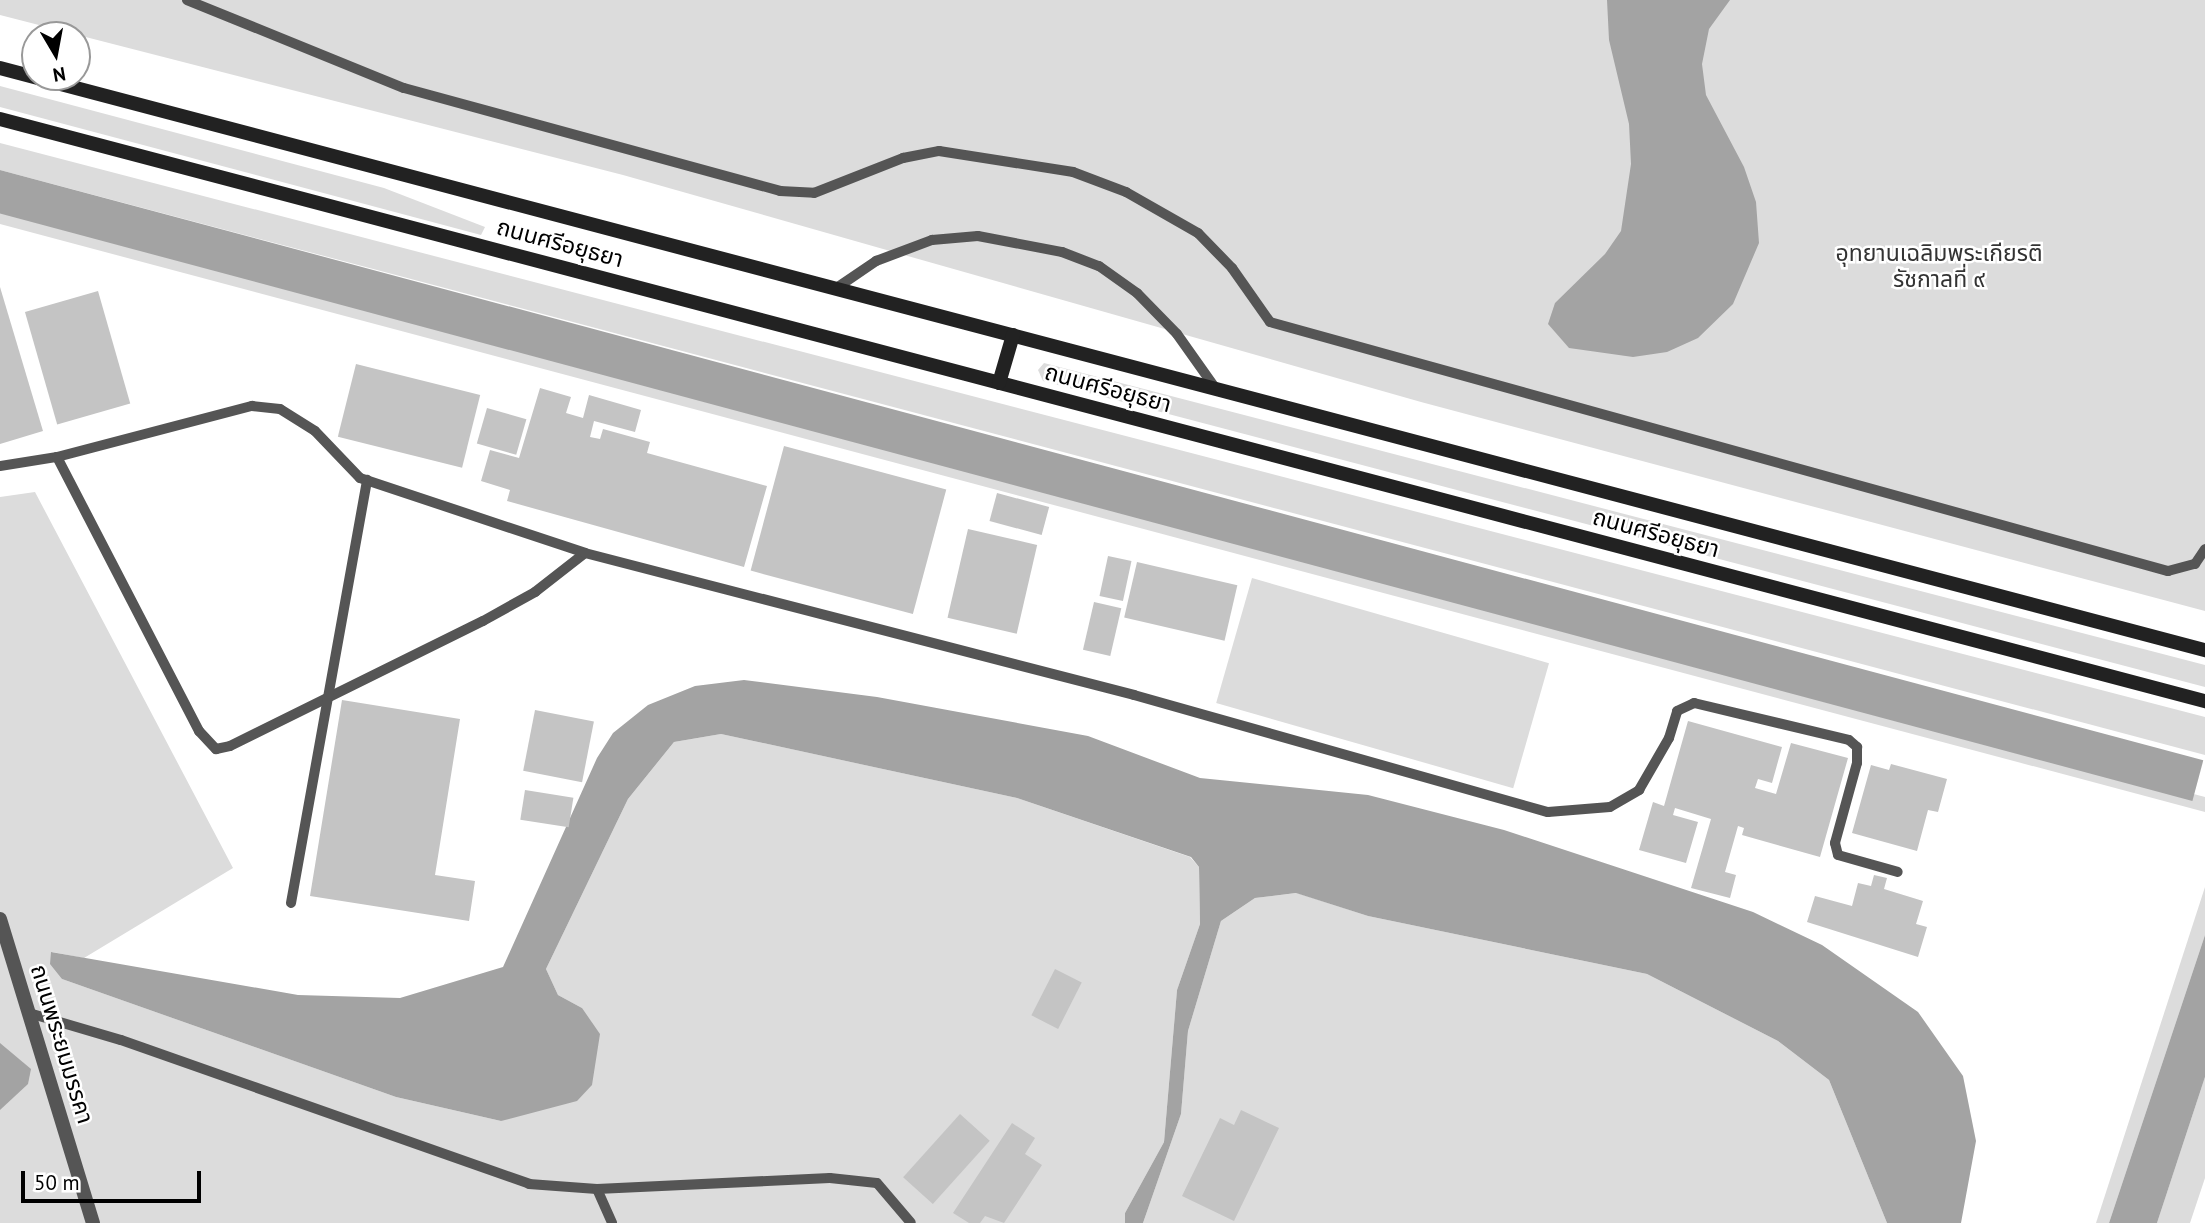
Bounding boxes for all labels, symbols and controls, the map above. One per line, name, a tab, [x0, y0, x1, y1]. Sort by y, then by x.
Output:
north arrow	[21, 21, 91, 91]
text: N	[51, 62, 68, 88]
street label: ถนนศรีอยุธยา	[494, 213, 626, 273]
park label: อุทยานเฉลิมพระเกียรติ รัชกาลที่ ๙	[1835, 239, 2043, 293]
street label: ถนนศรีอยุธยา	[1042, 358, 1174, 418]
street label: ถนนศรีอยุธยา	[1590, 503, 1722, 563]
street label: ถนนพระยมมรรคา	[25, 961, 99, 1127]
scale bar	[24, 1156, 205, 1200]
text: 50 m	[34, 1169, 80, 1196]

